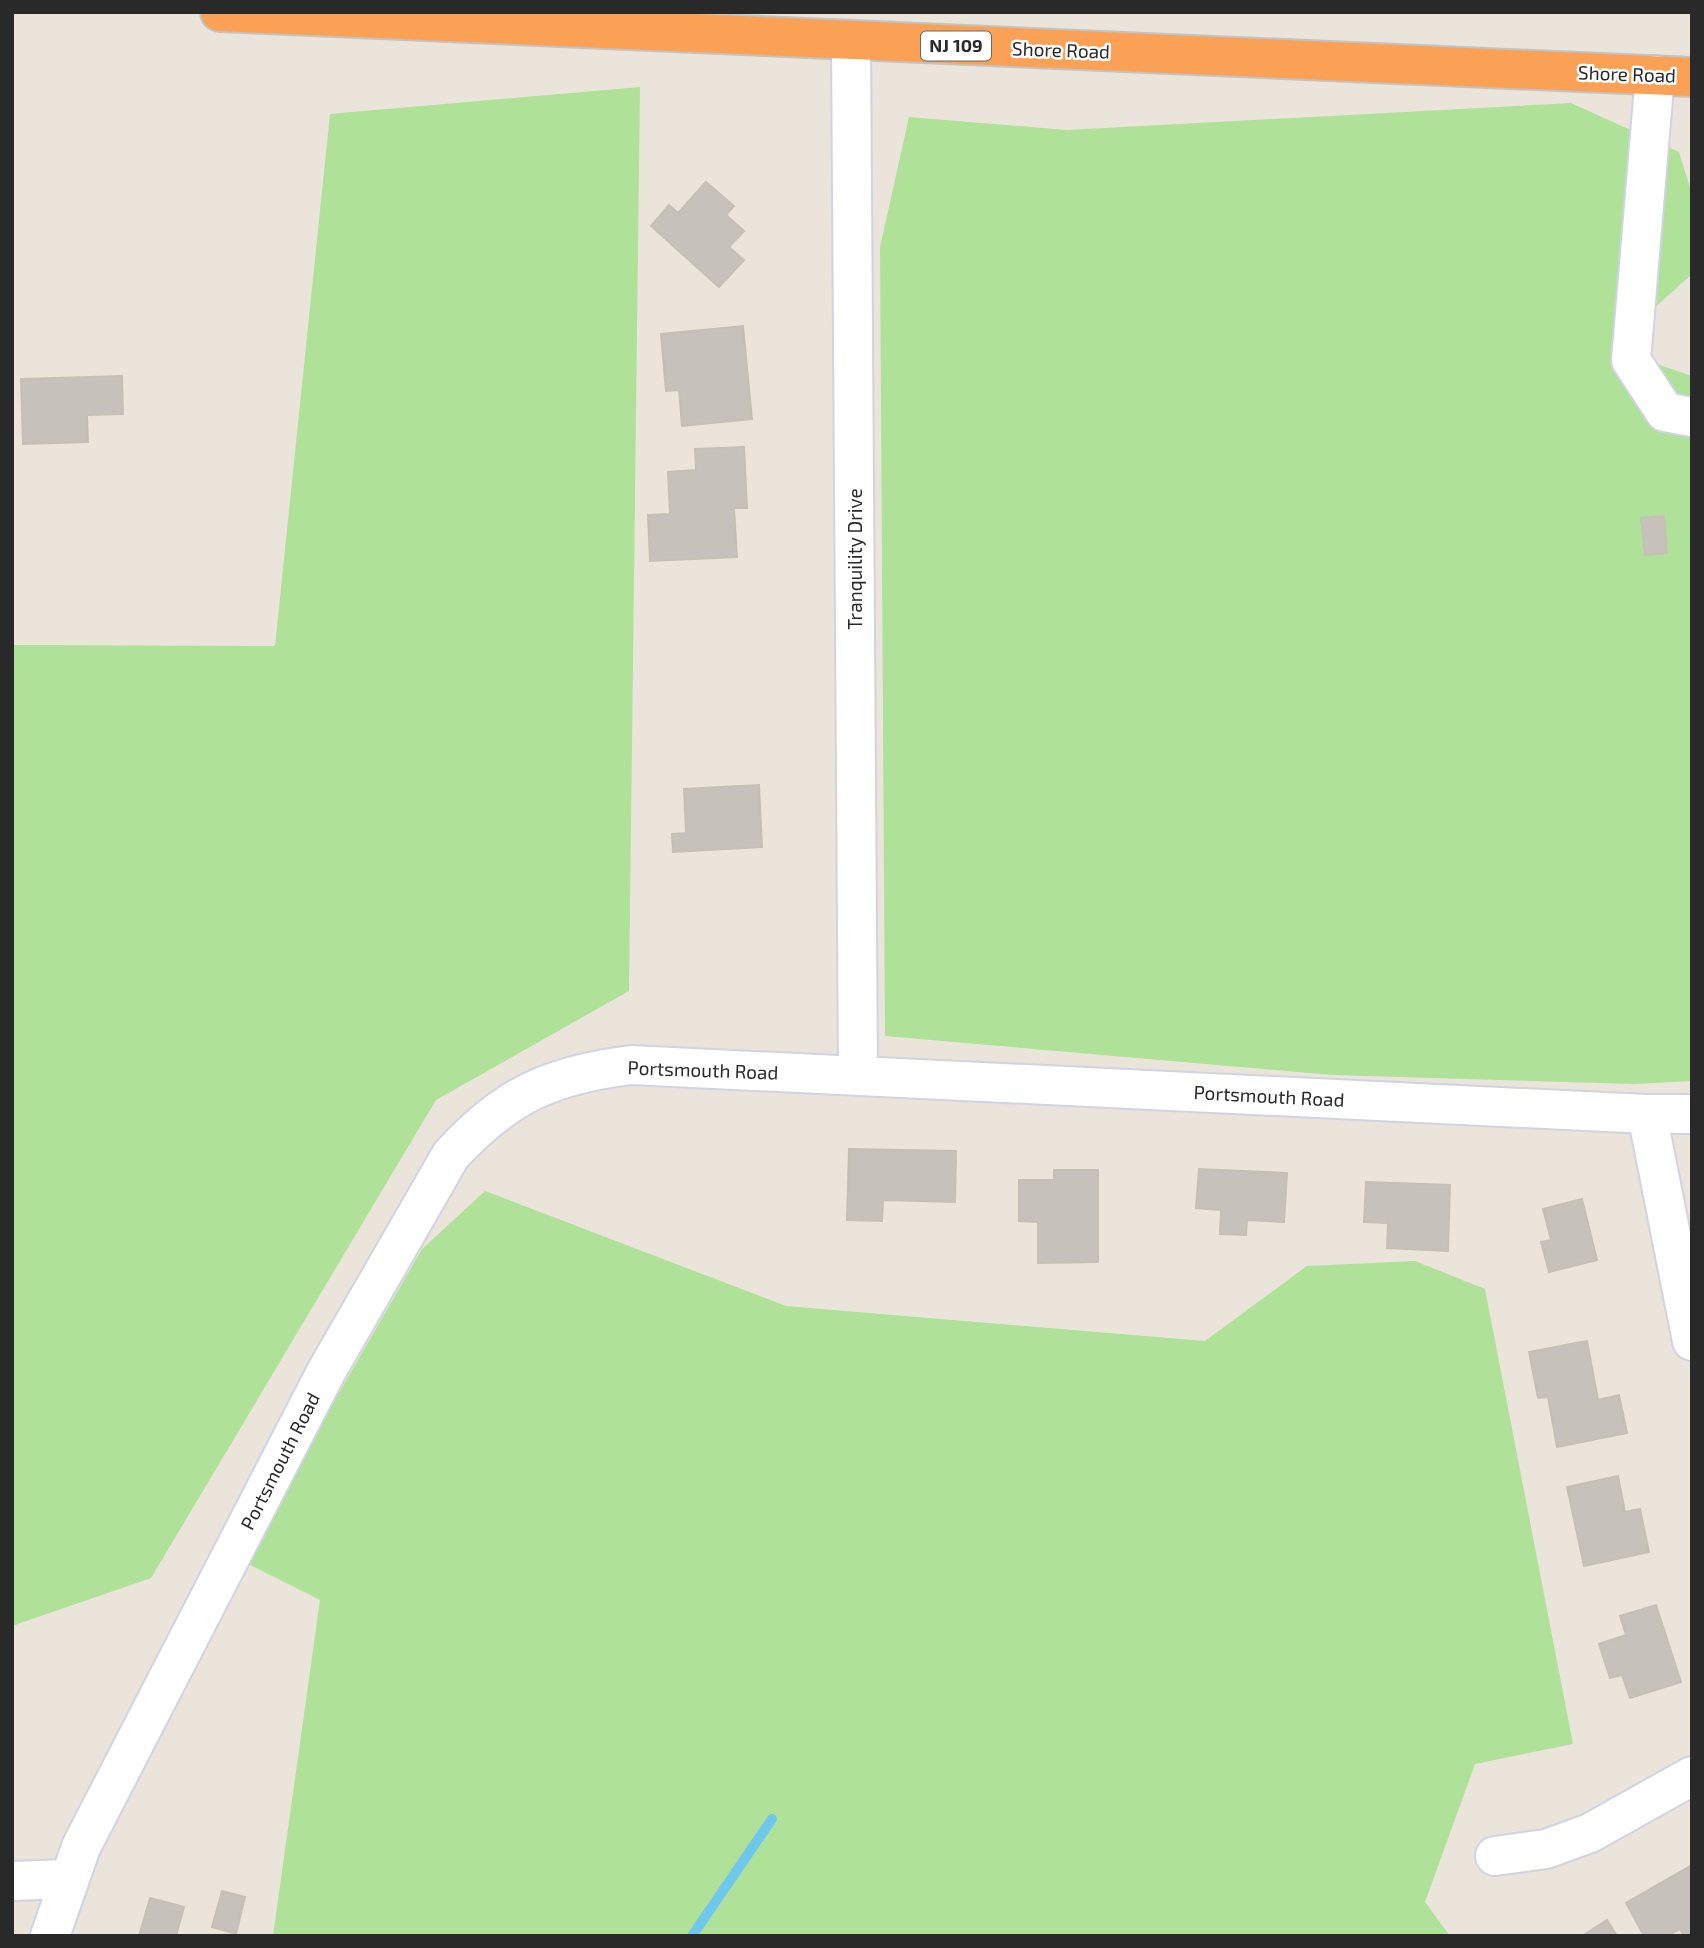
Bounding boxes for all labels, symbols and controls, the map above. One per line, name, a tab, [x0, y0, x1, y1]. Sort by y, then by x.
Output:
road number: NJ 109	[921, 32, 991, 60]
street label: Shore Road	[1012, 36, 1110, 63]
street label: Shore Road	[1578, 60, 1676, 87]
street label: Tranquility Drive	[843, 488, 866, 630]
street label: Portsmouth Road	[627, 1055, 779, 1084]
street label: Portsmouth Road	[1193, 1080, 1345, 1111]
street label: Portsmouth Road	[235, 1388, 324, 1533]

